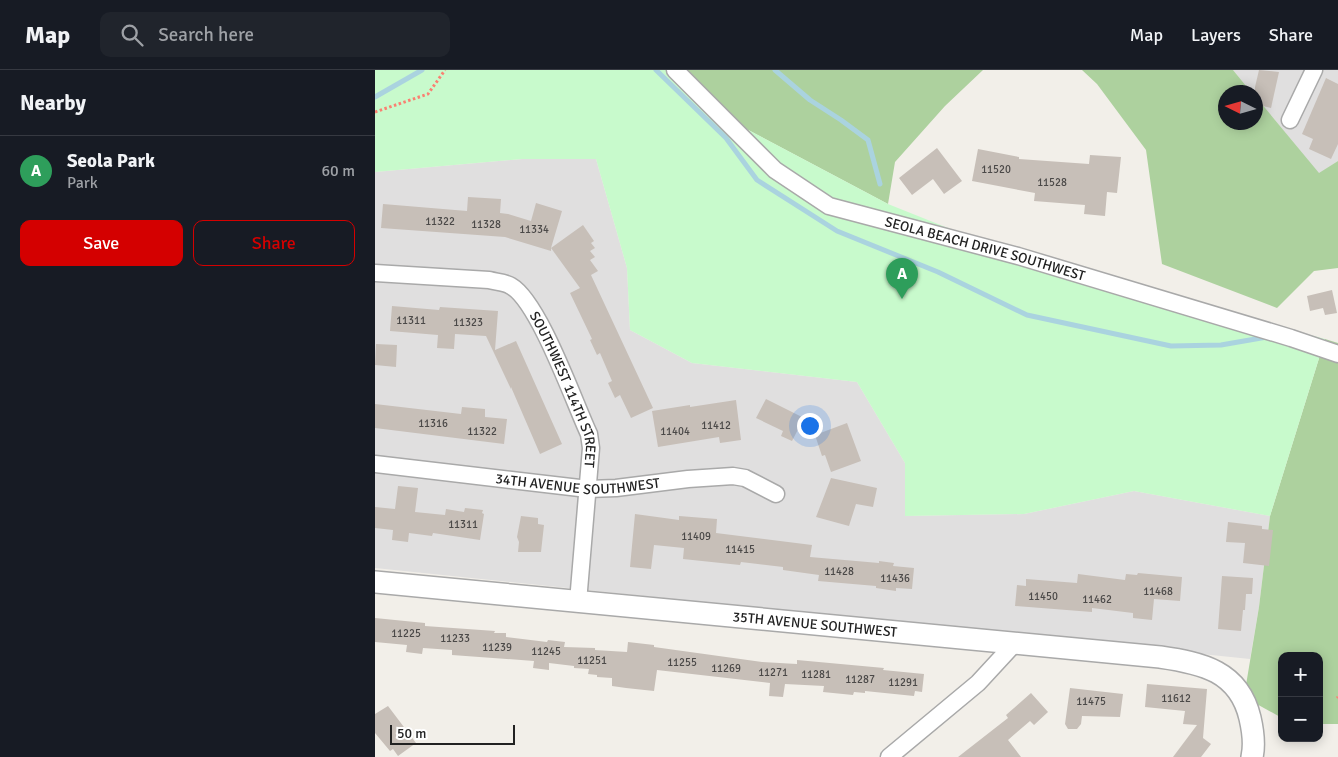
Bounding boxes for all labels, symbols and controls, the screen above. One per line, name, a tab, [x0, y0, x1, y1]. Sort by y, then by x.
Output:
search box	[100, 12, 450, 57]
text: Map	[25, 20, 70, 50]
icon: search	[118, 21, 146, 49]
text: Search here	[158, 23, 254, 47]
text: Map	[1130, 24, 1163, 46]
text: Layers	[1191, 24, 1241, 46]
text: Share	[1269, 24, 1313, 46]
north arrow	[1218, 85, 1263, 130]
text: Nearby	[20, 90, 86, 116]
text: Seola Park	[67, 149, 155, 173]
text: A	[31, 161, 41, 181]
text: 60 m	[321, 161, 355, 181]
house number: 11520	[981, 163, 1011, 176]
text: Park	[67, 173, 98, 193]
house number: 11528	[1037, 176, 1067, 189]
street label: SEOLA BEACH DRIVE SOUTHWEST	[883, 211, 1087, 285]
house number: 11322	[425, 215, 455, 228]
house number: 11328	[471, 218, 501, 231]
button: Save	[20, 220, 183, 266]
button: Share	[193, 220, 355, 266]
house number: 11334	[519, 223, 549, 236]
pin: A	[886, 258, 918, 299]
street label: SOUTHWEST 114TH STREET	[526, 308, 600, 468]
house number: 11311	[396, 314, 426, 327]
house number: 11323	[453, 316, 483, 329]
your location	[797, 413, 823, 439]
house number: 11316	[418, 417, 448, 430]
house number: 11412	[701, 419, 731, 432]
house number: 11322	[467, 425, 497, 438]
house number: 11404	[660, 425, 690, 438]
street label: 34TH AVENUE SOUTHWEST	[495, 470, 661, 498]
house number: 11311	[448, 518, 478, 531]
house number: 11409	[681, 530, 711, 543]
house number: 11415	[725, 543, 755, 556]
house number: 11428	[824, 565, 854, 578]
house number: 11436	[880, 572, 910, 585]
house number: 11468	[1143, 585, 1173, 598]
house number: 11450	[1028, 590, 1058, 603]
house number: 11462	[1082, 593, 1112, 606]
street label: 35TH AVENUE SOUTHWEST	[732, 608, 898, 640]
house number: 11225	[391, 627, 421, 640]
house number: 11233	[440, 632, 470, 645]
house number: 11239	[482, 641, 512, 654]
house number: 11245	[531, 645, 561, 658]
map controls	[1278, 652, 1323, 742]
button: +	[1278, 652, 1323, 697]
house number: 11251	[577, 654, 607, 667]
house number: 11255	[667, 656, 697, 669]
house number: 11269	[711, 662, 741, 675]
house number: 11271	[758, 666, 788, 679]
house number: 11281	[801, 668, 831, 681]
house number: 11287	[845, 673, 875, 686]
house number: 11291	[888, 676, 918, 689]
house number: 11612	[1161, 692, 1191, 705]
house number: 11475	[1076, 695, 1106, 708]
button: −	[1278, 697, 1323, 742]
scale bar	[390, 722, 515, 745]
text: 50 m	[397, 725, 426, 742]

